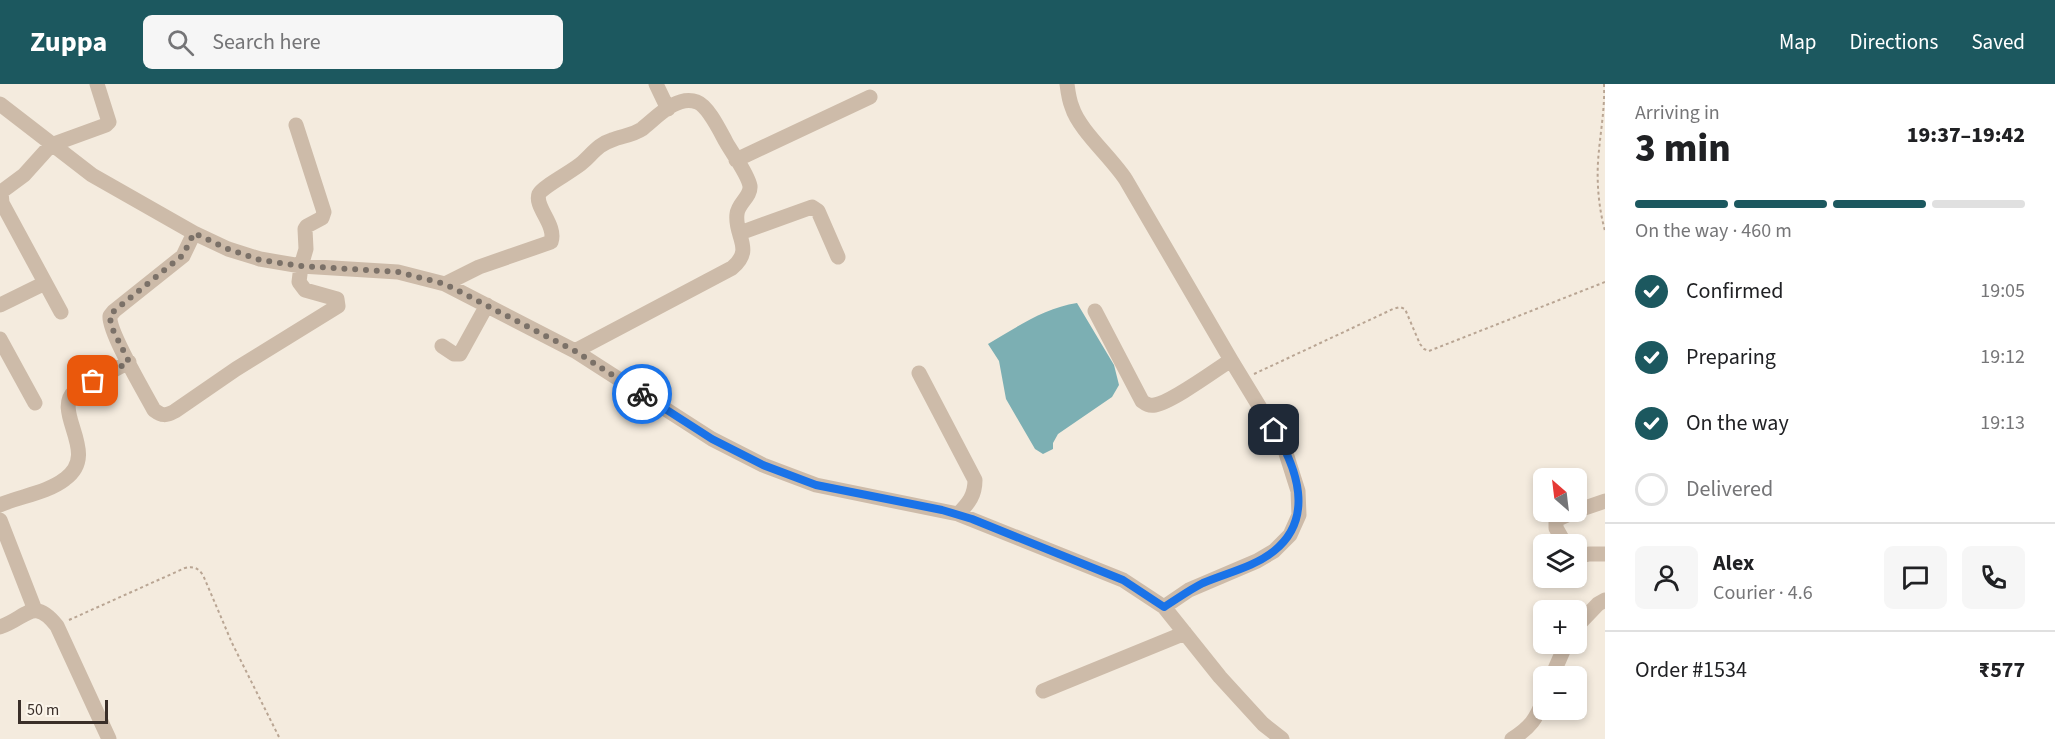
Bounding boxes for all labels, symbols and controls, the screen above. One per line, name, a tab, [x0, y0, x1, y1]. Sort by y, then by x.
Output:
search box	[143, 15, 563, 69]
text: Zuppa	[30, 22, 107, 62]
icon: search	[164, 26, 197, 59]
text: Search here	[212, 26, 321, 58]
text: Map	[1779, 27, 1817, 57]
text: Directions	[1850, 27, 1938, 57]
text: Saved	[1971, 27, 2025, 57]
text: Arriving in	[1635, 99, 1720, 127]
text: 19:37–19:42	[1907, 119, 2025, 151]
text: 3 min	[1635, 121, 1731, 177]
text: On the way · 460 m	[1635, 217, 1792, 245]
icon: check	[1635, 275, 1668, 308]
text: Confirmed	[1686, 275, 1783, 307]
text: 19:05	[1980, 277, 2025, 305]
icon: check	[1635, 341, 1668, 374]
text: Preparing	[1686, 341, 1776, 373]
text: 19:12	[1980, 343, 2025, 371]
pin	[67, 355, 118, 406]
icon: bag	[76, 364, 109, 397]
courier	[612, 364, 672, 424]
icon: bike	[626, 378, 659, 411]
pin	[1248, 404, 1299, 455]
icon: check	[1635, 407, 1668, 440]
text: On the way	[1686, 407, 1789, 439]
text: 19:13	[1980, 409, 2025, 437]
icon: home	[1257, 413, 1290, 446]
north arrow	[1533, 468, 1587, 522]
map controls	[1533, 468, 1587, 720]
text: Delivered	[1686, 473, 1773, 505]
button: layers	[1533, 534, 1587, 588]
button: person	[1635, 546, 1698, 609]
button: chat	[1884, 546, 1947, 609]
button: phone	[1962, 546, 2025, 609]
text: Alex	[1713, 547, 1754, 579]
text: Courier · 4.6	[1713, 579, 1813, 607]
button: +	[1533, 600, 1587, 654]
text: Order #1534	[1635, 654, 1747, 686]
text: ₹577	[1979, 654, 2025, 686]
button: −	[1533, 666, 1587, 720]
scale bar	[18, 697, 108, 724]
text: 50 m	[27, 699, 59, 721]

